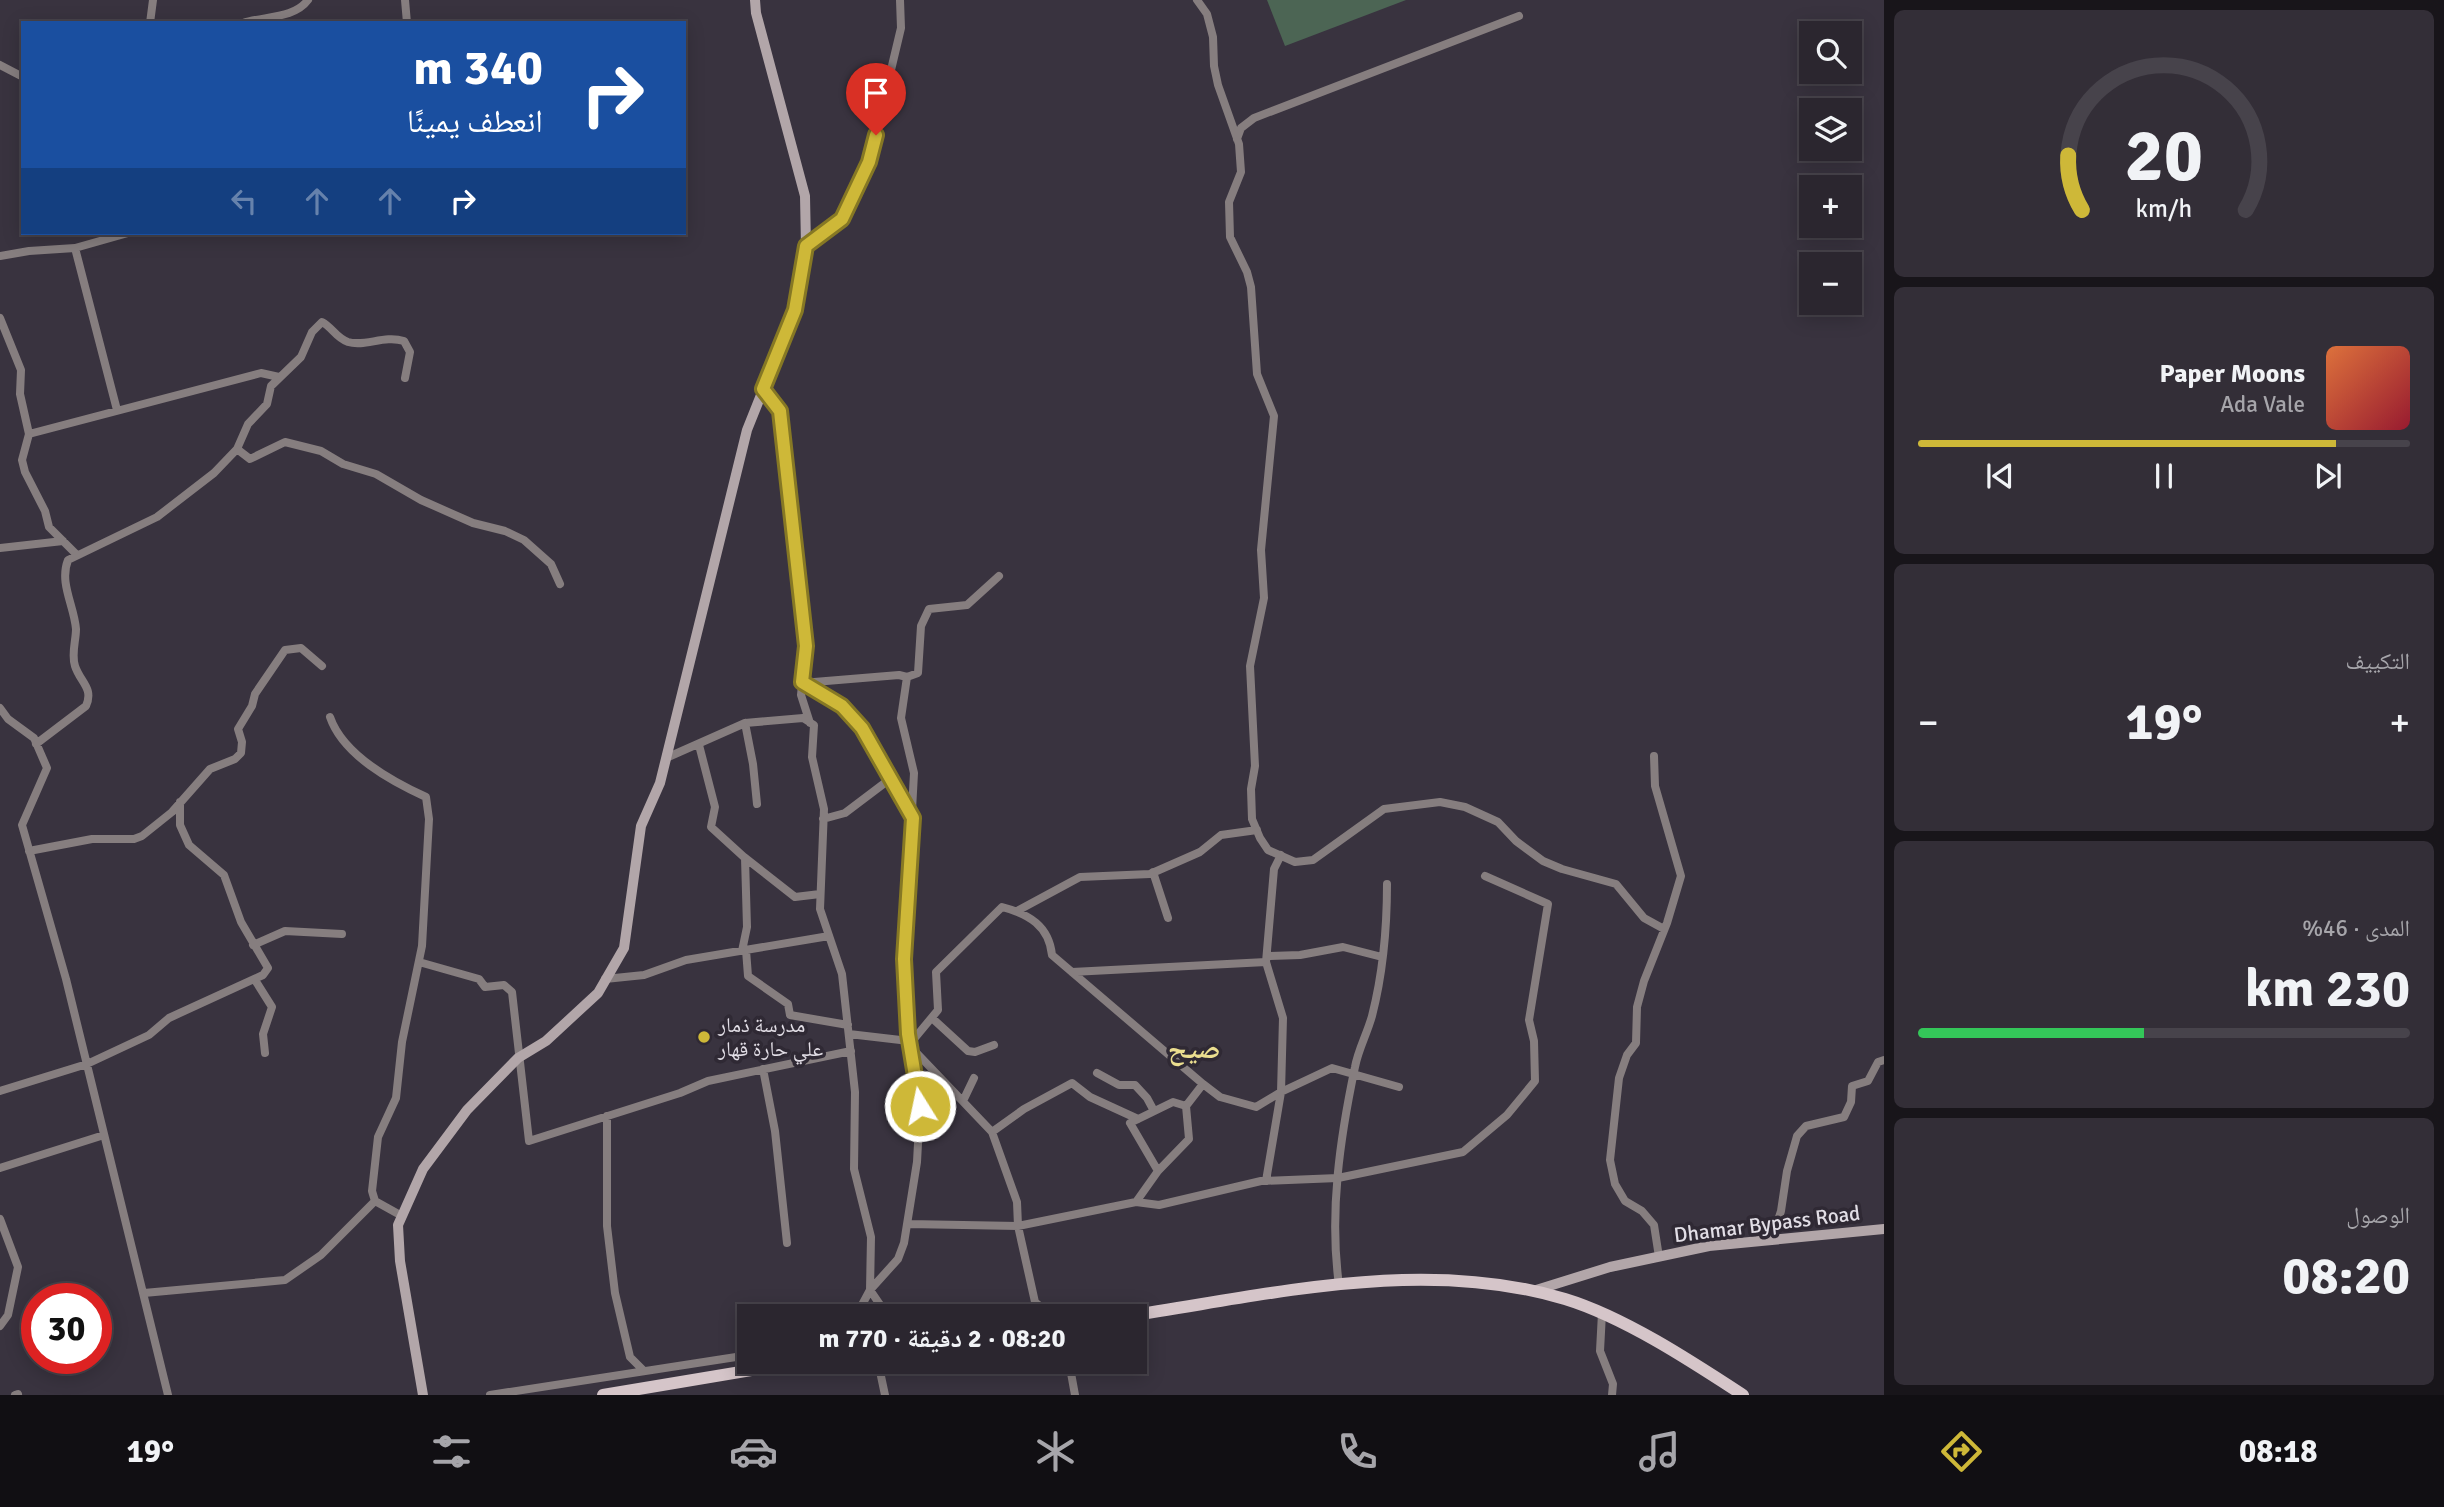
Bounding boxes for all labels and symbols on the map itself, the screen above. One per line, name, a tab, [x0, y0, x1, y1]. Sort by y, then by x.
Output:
pin	[846, 63, 906, 135]
place label: مدرسة ذمار علي حارة قهار	[717, 1012, 823, 1065]
marker: مدرسة ذمار علي حارة قهار	[696, 1029, 712, 1045]
district label: صيح	[1168, 1032, 1220, 1067]
position arrow	[883, 1069, 957, 1143]
street label: Dhamar Bypass Road	[1672, 1200, 1862, 1248]
speed limit sign: 30	[21, 1283, 112, 1374]

